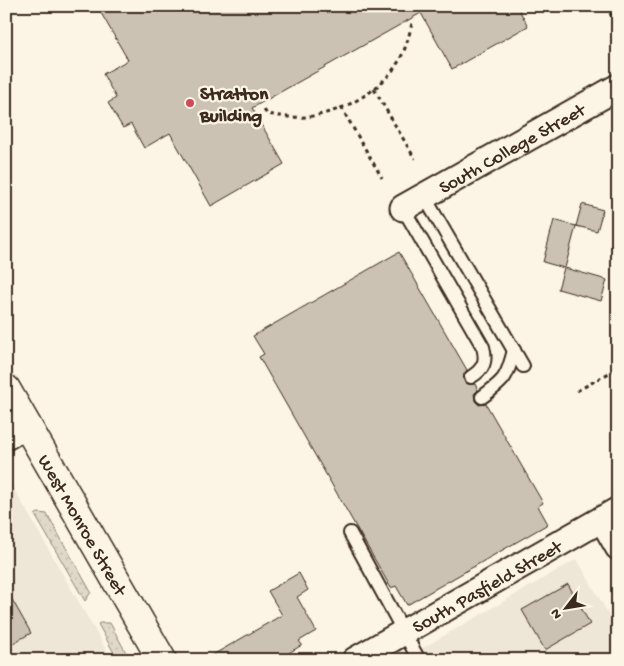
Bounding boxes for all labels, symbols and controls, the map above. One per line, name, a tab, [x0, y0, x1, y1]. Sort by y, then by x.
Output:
place label: Stratton Building	[199, 84, 269, 129]
marker: Stratton Building	[184, 97, 196, 109]
street label: South College Street	[436, 99, 592, 201]
street label: West Monroe Street	[31, 451, 132, 603]
street label: South Pasfield Street	[409, 535, 569, 640]
north arrow	[542, 584, 592, 634]
text: N	[547, 605, 567, 622]

